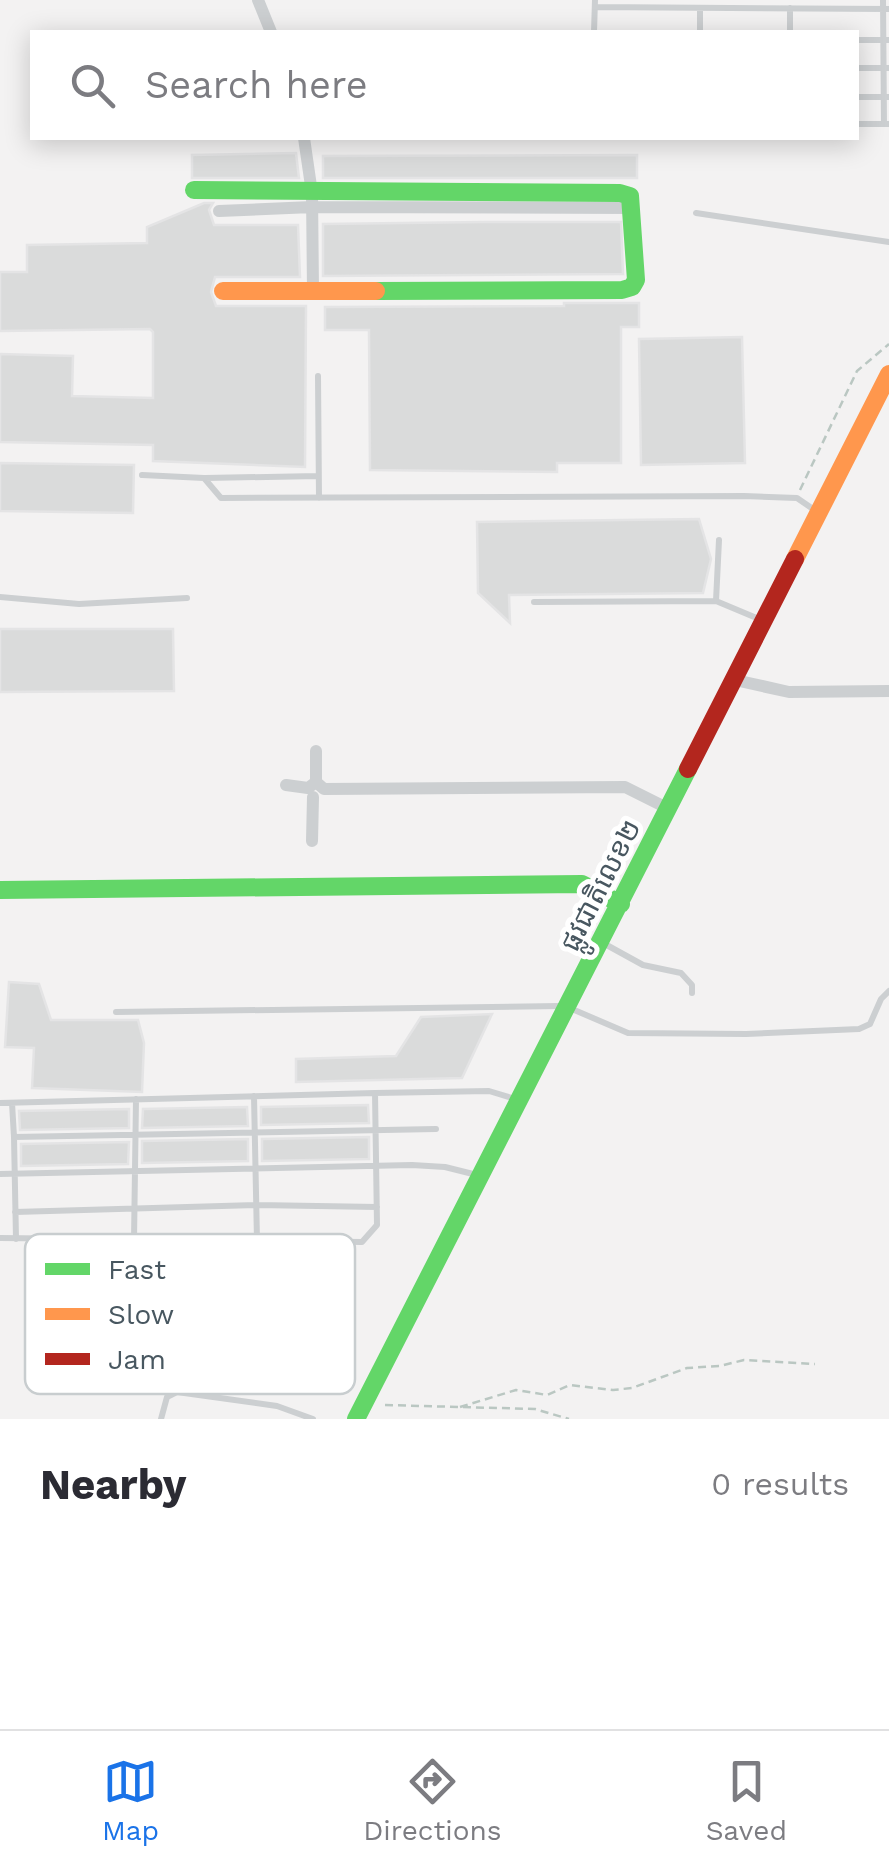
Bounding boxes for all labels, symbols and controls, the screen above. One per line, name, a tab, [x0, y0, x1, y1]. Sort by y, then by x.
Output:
search box	[30, 30, 859, 140]
icon: search	[65, 58, 120, 113]
text: Search here	[145, 63, 368, 107]
street label: ផ្លូវជាតិលេខ២	[553, 814, 655, 960]
legend	[25, 1234, 355, 1394]
text: Fast	[108, 1253, 166, 1286]
text: Slow	[108, 1298, 174, 1331]
text: Jam	[108, 1343, 166, 1376]
text: Nearby	[40, 1460, 187, 1509]
text: 0 results	[711, 1465, 849, 1503]
tab: Map	[102, 1754, 159, 1847]
tab: Directions	[363, 1754, 502, 1847]
tab: Saved	[706, 1754, 787, 1847]

